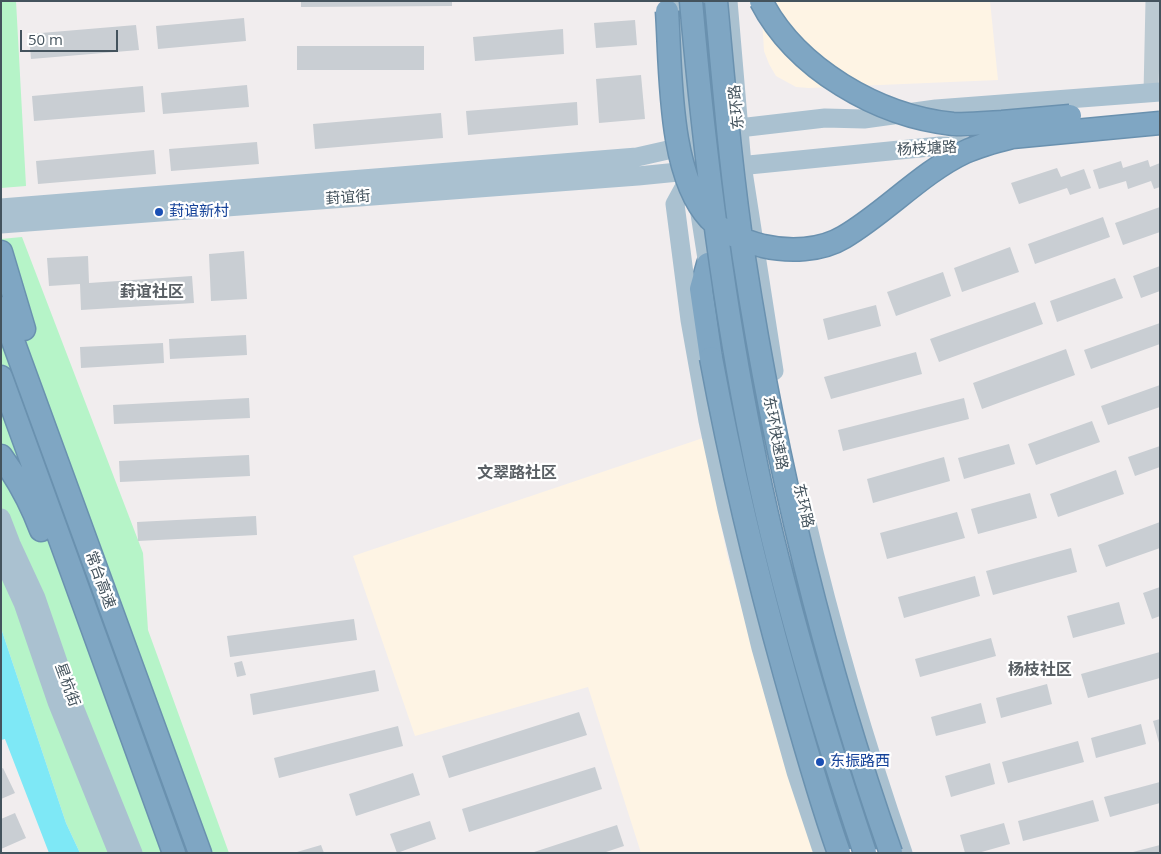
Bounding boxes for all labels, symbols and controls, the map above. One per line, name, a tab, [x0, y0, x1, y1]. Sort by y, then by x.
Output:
scale bar	[22, 20, 120, 52]
text: 50 m	[28, 29, 63, 49]
street label: 东环路	[726, 84, 748, 130]
street label: 杨枝塘路	[897, 138, 957, 160]
street label: 葑谊街	[325, 187, 371, 209]
place label: 葑谊新村	[169, 203, 229, 221]
marker: 葑谊新村	[153, 206, 165, 218]
district label: 葑谊社区	[120, 282, 184, 302]
street label: 东环快速路	[759, 394, 791, 472]
district label: 文翠路社区	[477, 463, 557, 483]
street label: 东环路	[789, 482, 817, 530]
street label: 常台高速	[81, 549, 119, 611]
district label: 杨枝社区	[1008, 660, 1072, 680]
street label: 星杭街	[51, 661, 83, 709]
place label: 东振路西	[830, 753, 890, 771]
marker: 东振路西	[814, 756, 826, 768]

